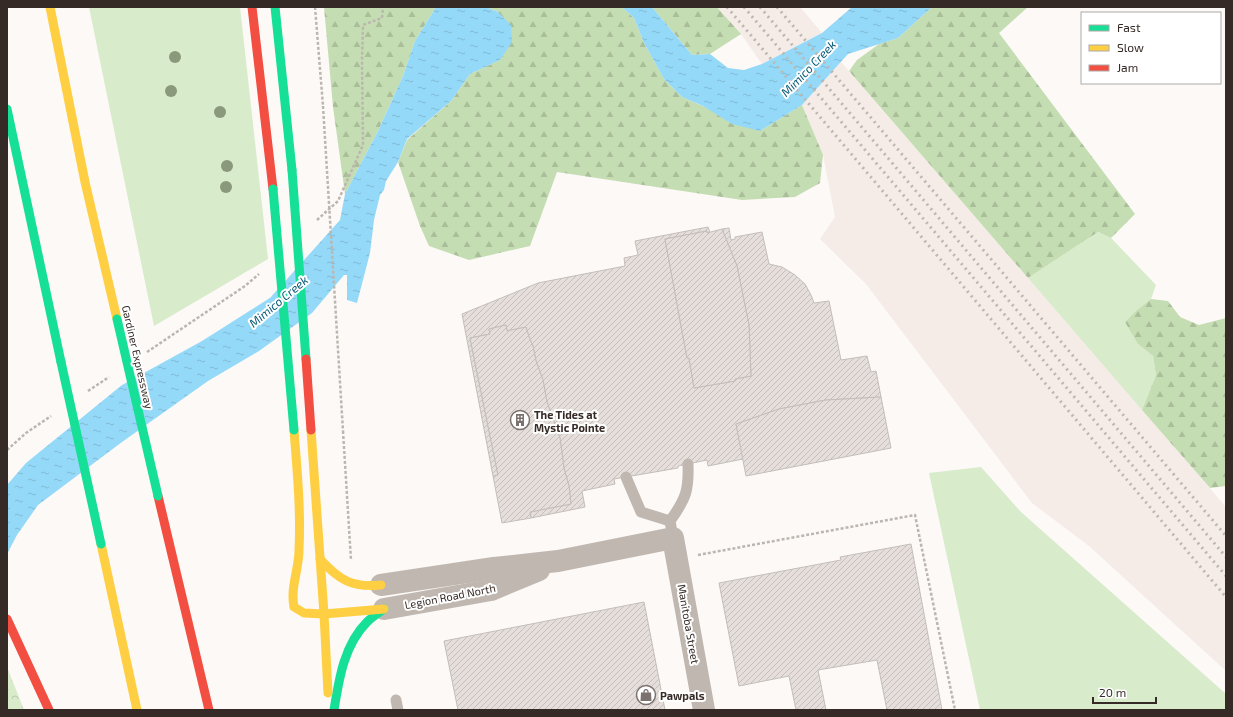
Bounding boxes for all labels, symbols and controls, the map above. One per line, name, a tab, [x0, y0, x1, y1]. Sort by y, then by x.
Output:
legend	[1081, 12, 1221, 84]
text: Fast	[1117, 20, 1141, 34]
water label: Mimico Creek	[778, 37, 838, 99]
text: Slow	[1117, 40, 1144, 54]
text: Jam	[1117, 60, 1138, 74]
water label: Mimico Creek	[246, 272, 310, 330]
street label: Gardiner Expressway	[120, 304, 156, 410]
place label: The Tides at Mystic Pointe	[534, 408, 605, 435]
building icon: The Tides at Mystic Pointe	[509, 409, 531, 431]
street label: Legion Road North	[403, 581, 497, 611]
street label: Manitoba Street	[676, 583, 702, 665]
scale bar	[1093, 679, 1156, 705]
shop icon: Pawpals	[635, 684, 657, 706]
text: 20 m	[1099, 685, 1126, 699]
place label: Pawpals	[660, 689, 705, 702]

